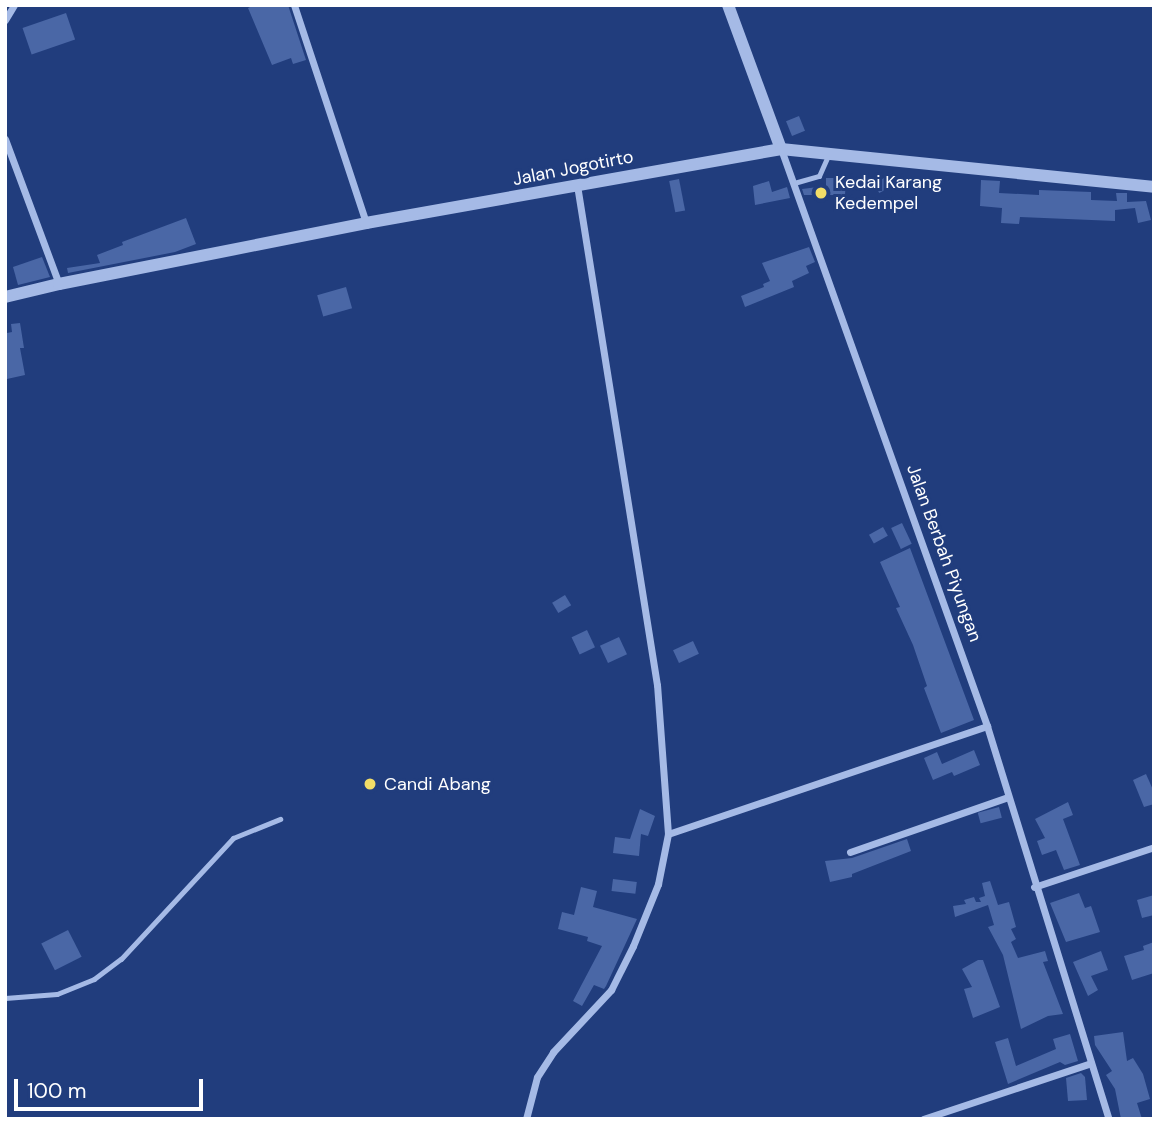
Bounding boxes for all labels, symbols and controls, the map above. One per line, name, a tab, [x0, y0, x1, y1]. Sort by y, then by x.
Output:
street label: Jalan Jogotirto	[511, 146, 635, 190]
place label: Kedai Karang Kedempel	[835, 172, 942, 214]
marker: Kedai Karang Kedempel	[813, 185, 829, 201]
street label: Jalan Berbah Piyungan	[902, 461, 986, 645]
place label: Candi Abang	[384, 773, 491, 795]
marker: Candi Abang	[362, 776, 378, 792]
scale bar	[18, 1064, 206, 1108]
text: 100 m	[27, 1077, 87, 1105]

